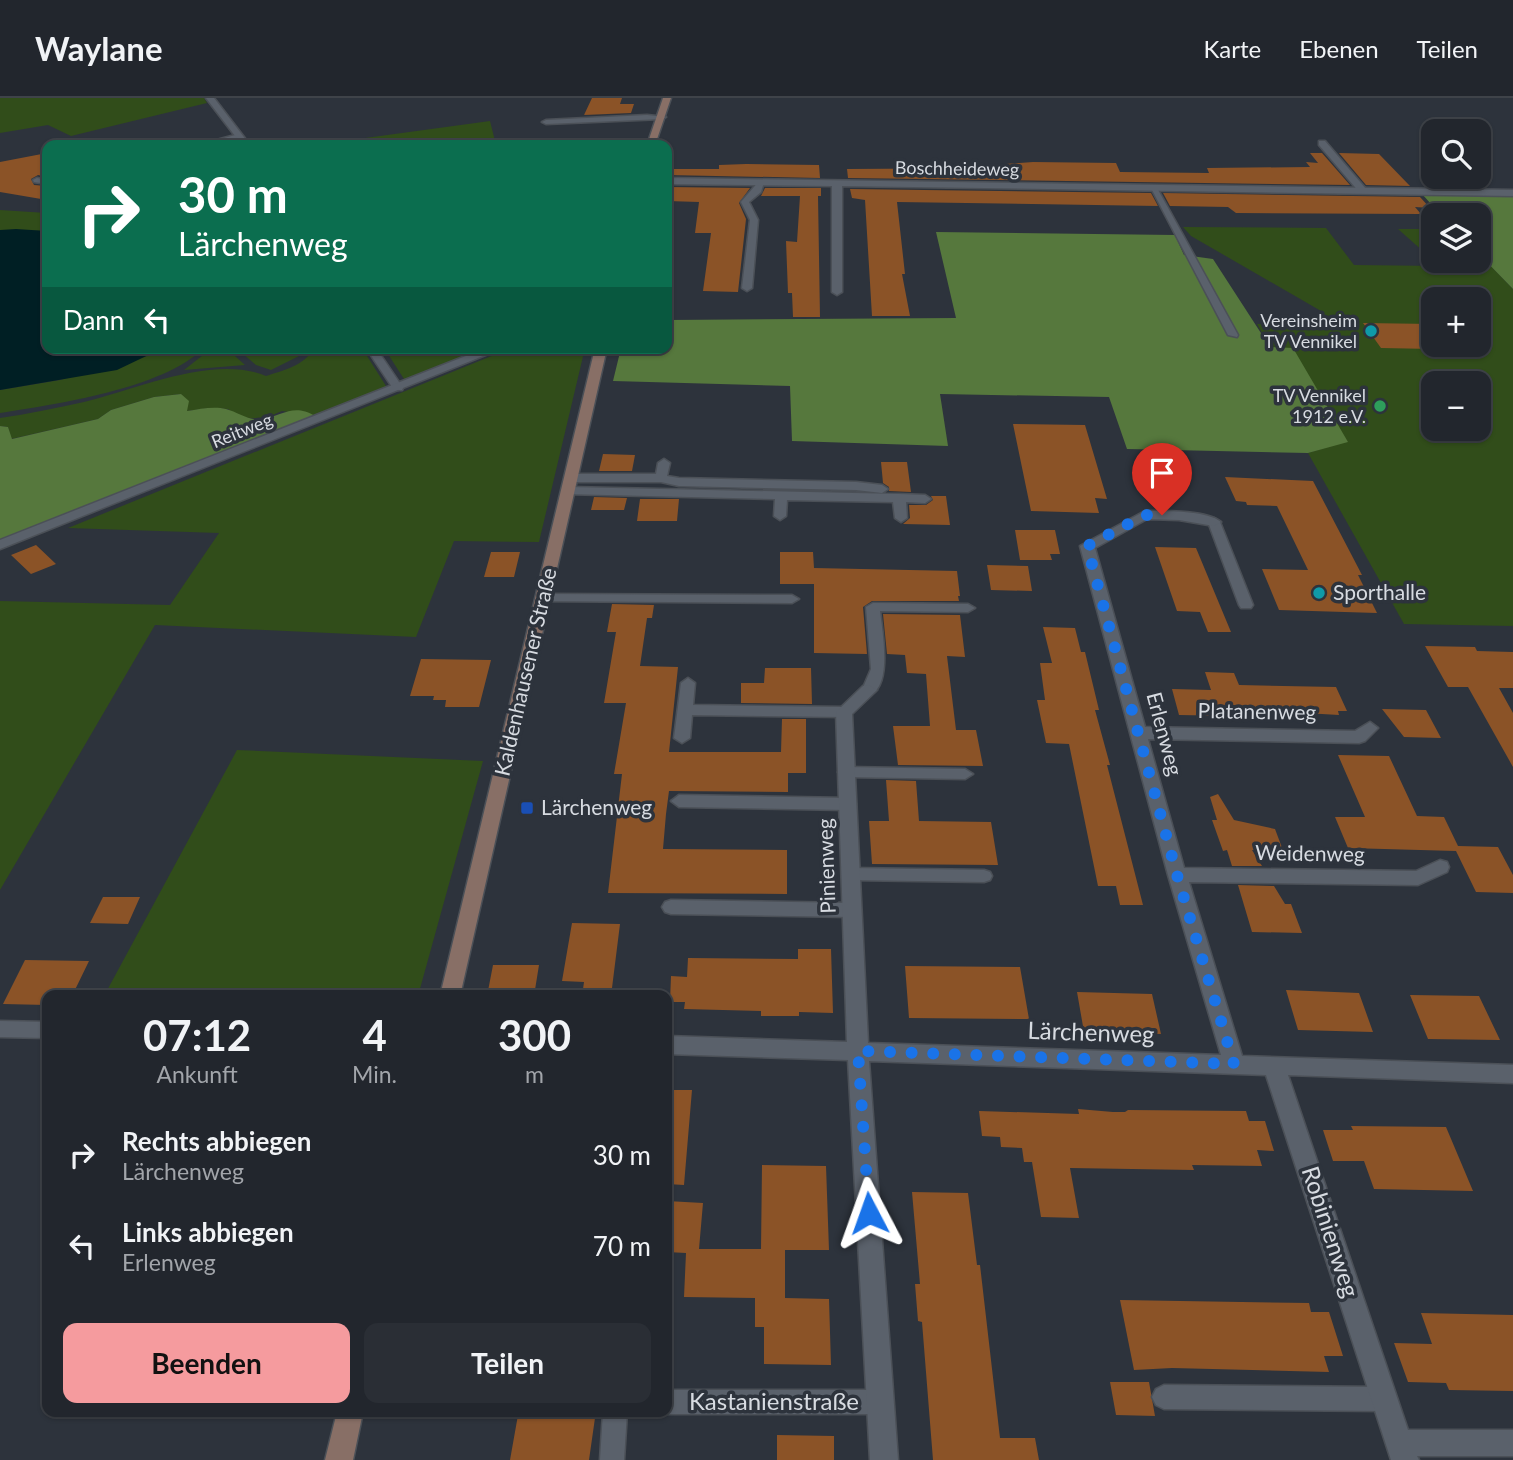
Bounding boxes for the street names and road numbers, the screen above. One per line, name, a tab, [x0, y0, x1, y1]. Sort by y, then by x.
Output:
street label: Boschheideweg	[895, 156, 1019, 180]
street label: Reitweg	[208, 408, 275, 452]
street label: Kaldenhausener Straße	[488, 565, 561, 778]
street label: Erlenweg	[1142, 689, 1189, 778]
street label: Platanenweg	[1198, 697, 1317, 724]
street label: Pinienweg	[811, 818, 840, 914]
street label: Weidenweg	[1255, 839, 1365, 866]
street label: Lärchenweg	[1027, 1015, 1155, 1048]
street label: Robinienweg	[1297, 1162, 1366, 1301]
street label: Kastanienstraße	[689, 1386, 859, 1415]

